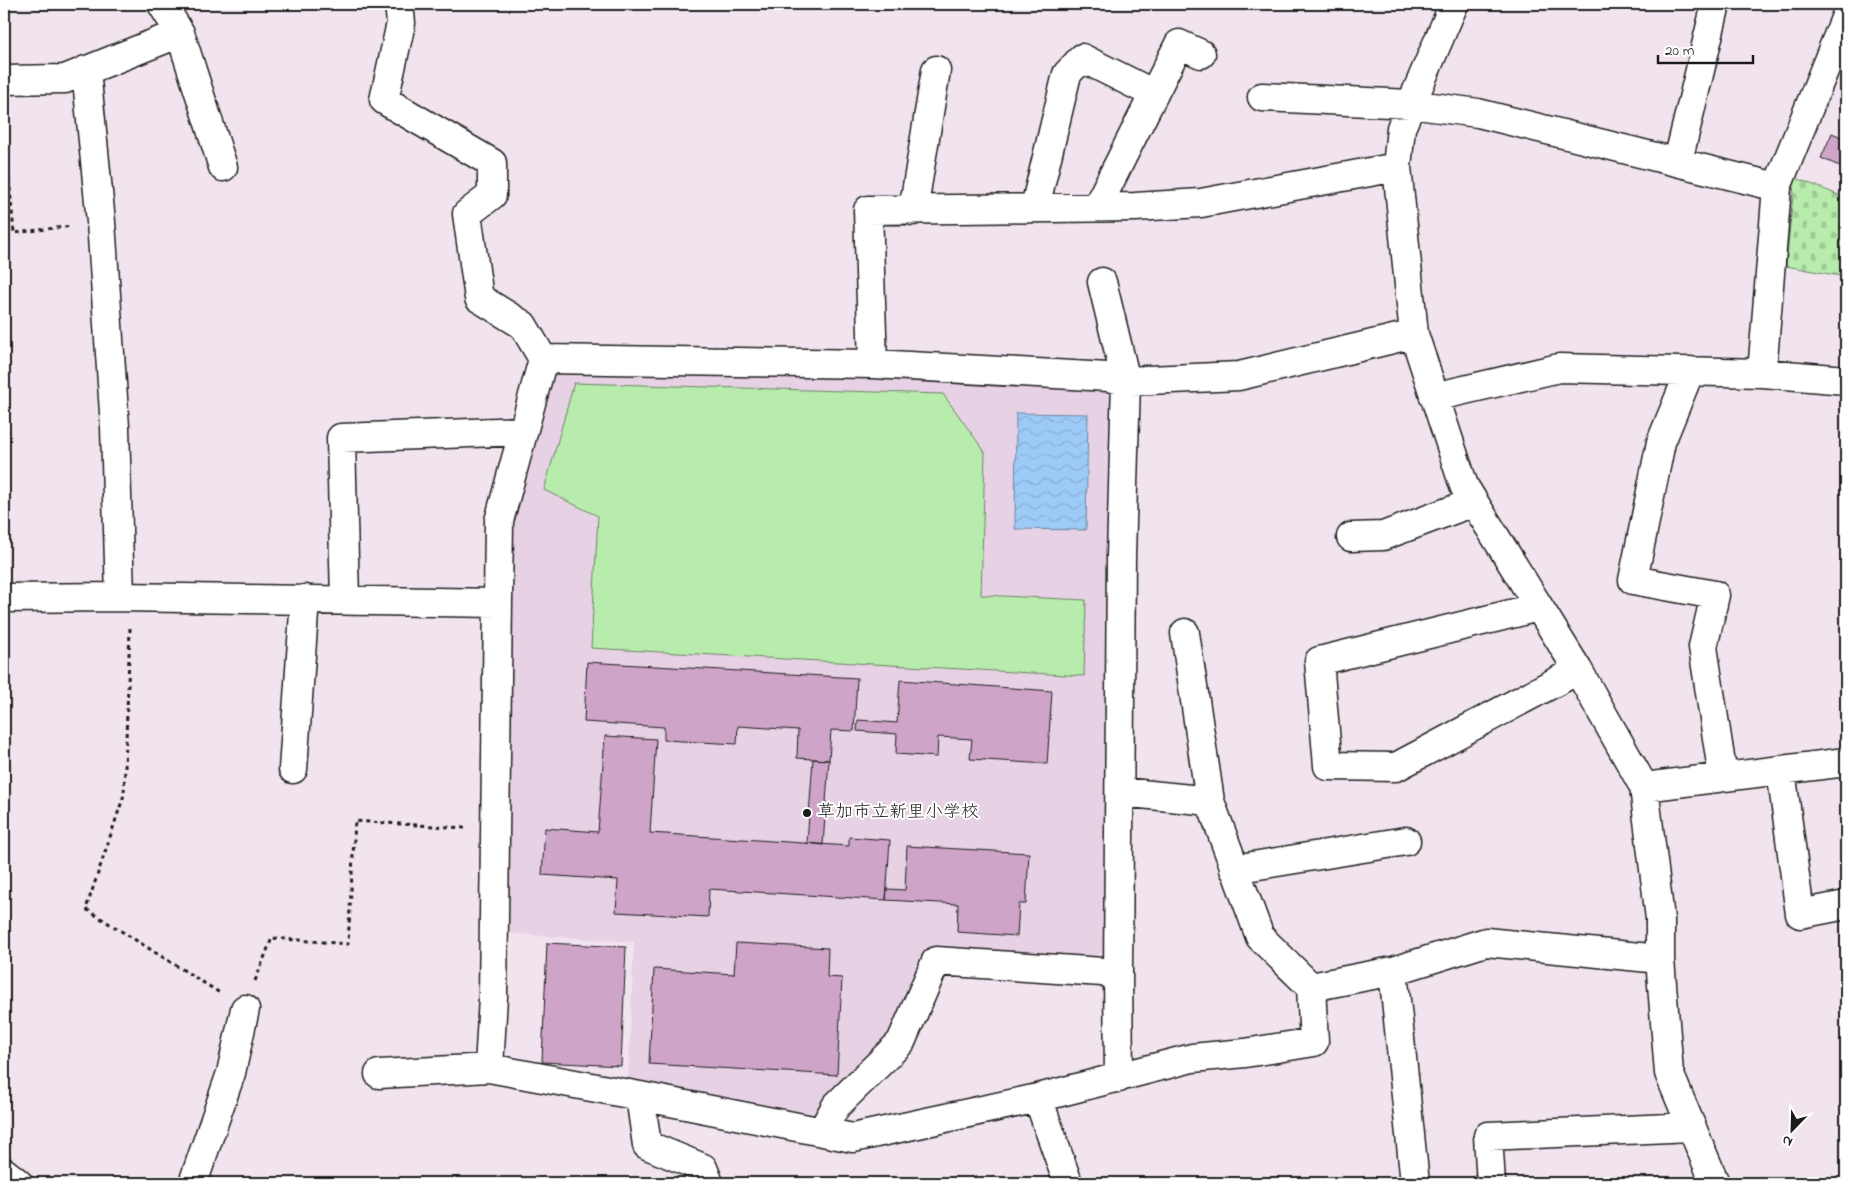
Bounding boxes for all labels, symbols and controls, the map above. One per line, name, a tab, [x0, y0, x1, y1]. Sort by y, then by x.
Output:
scale bar	[1658, 32, 1752, 64]
text: 20 m	[1665, 40, 1695, 62]
place label: 草加市立新里小学校	[817, 800, 979, 826]
marker: 草加市立新里小学校	[801, 807, 813, 819]
north arrow	[1768, 1104, 1818, 1154]
text: N	[1779, 1129, 1796, 1152]

